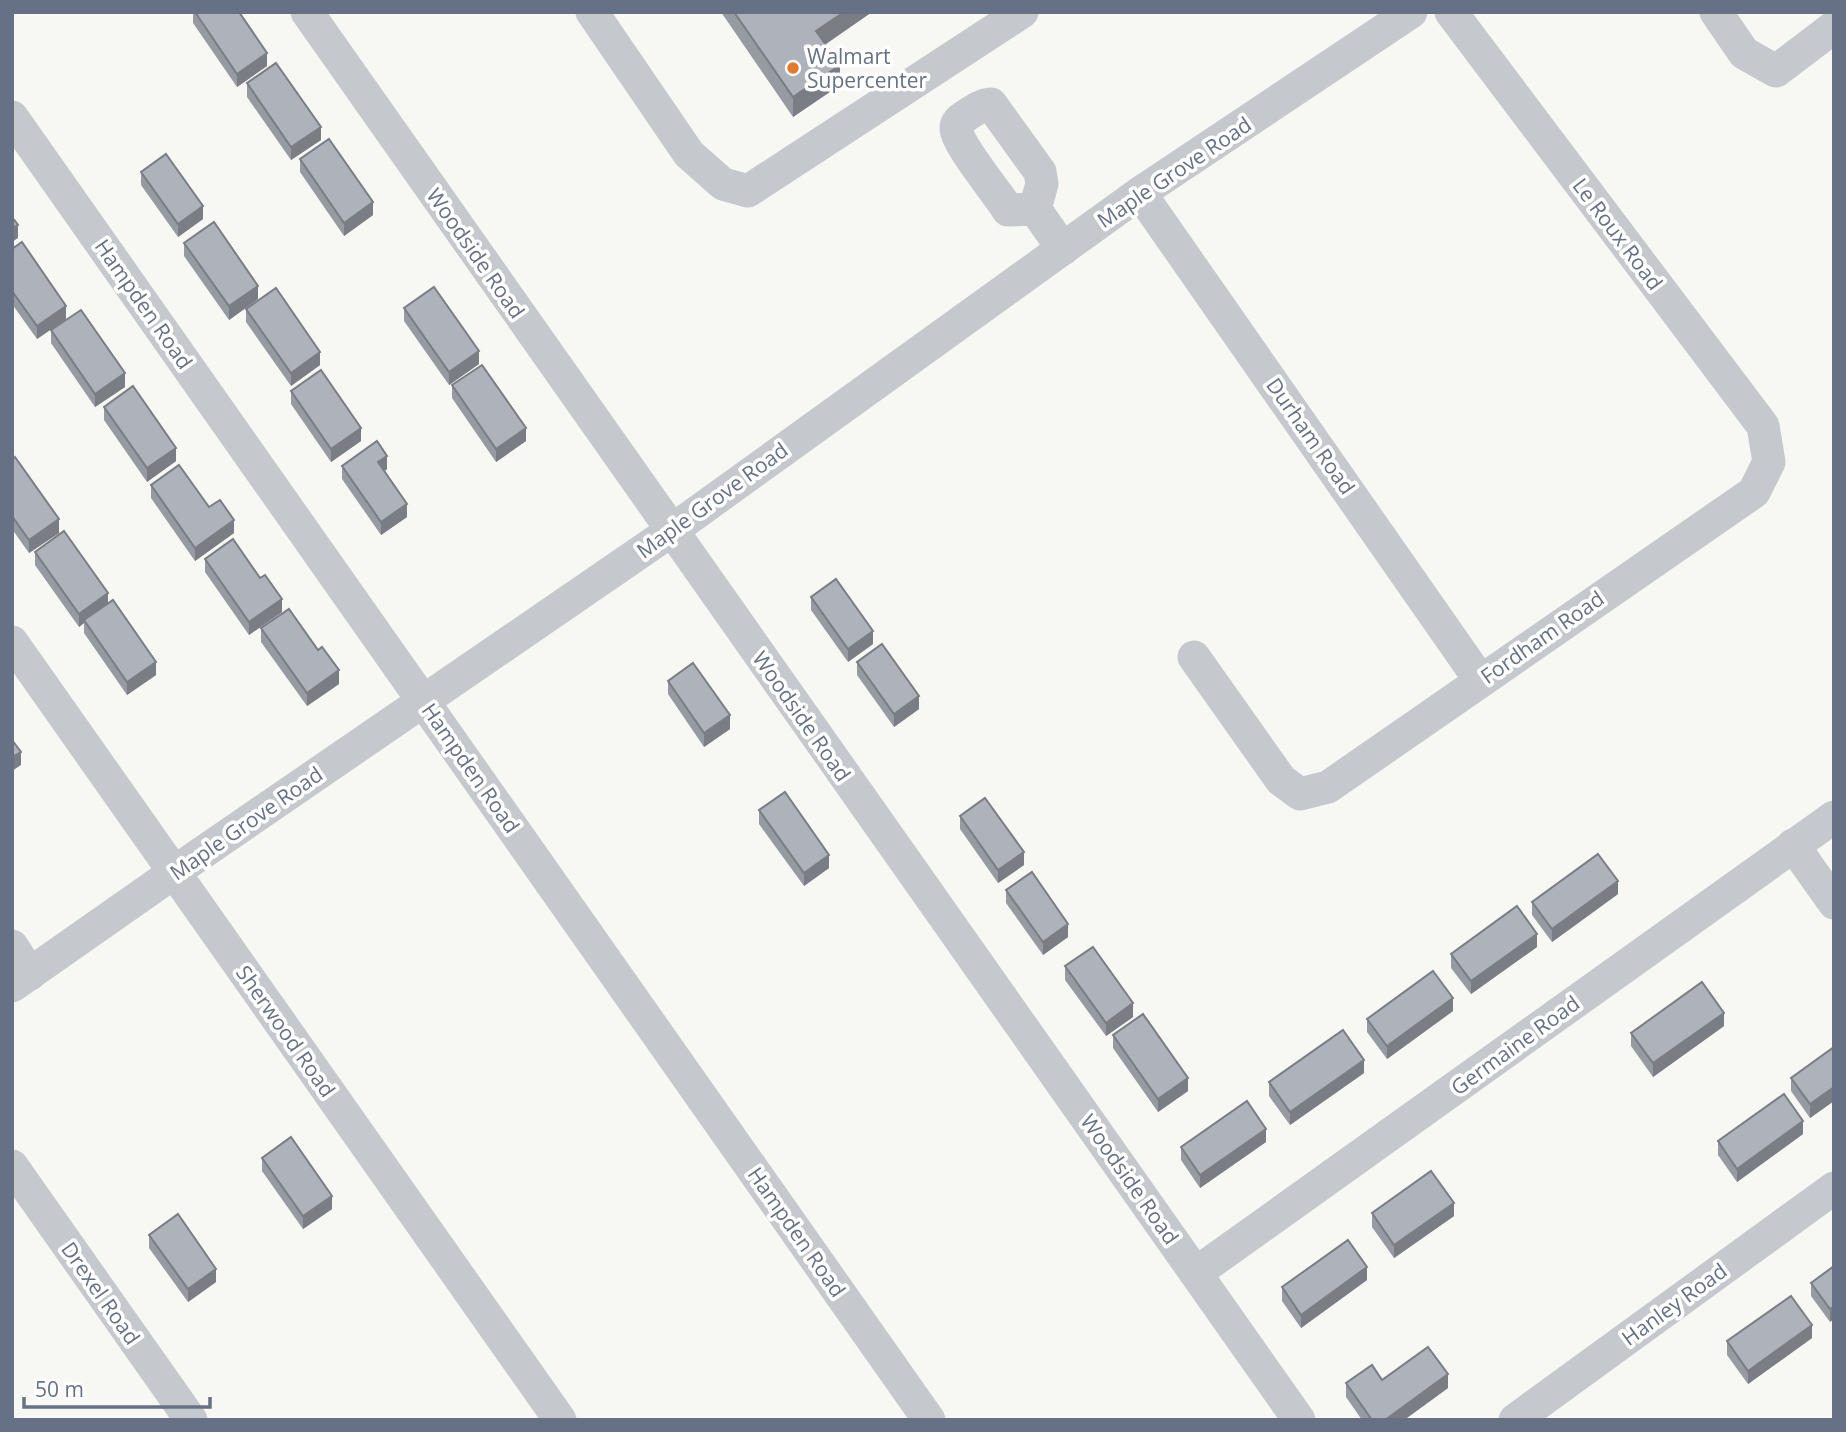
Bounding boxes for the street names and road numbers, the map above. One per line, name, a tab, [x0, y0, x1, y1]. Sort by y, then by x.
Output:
street label: Maple Grove Road	[1091, 110, 1257, 234]
street label: Le Roux Road	[1567, 172, 1669, 296]
street label: Woodside Road	[421, 182, 531, 324]
street label: Hampden Road	[89, 233, 199, 375]
street label: Durham Road	[1260, 372, 1362, 500]
street label: Maple Grove Road	[631, 436, 793, 564]
street label: Fordham Road	[1475, 584, 1609, 690]
street label: Woodside Road	[747, 645, 857, 787]
street label: Hampden Road	[416, 697, 526, 839]
street label: Maple Grove Road	[164, 760, 328, 886]
street label: Sherwood Road	[230, 960, 342, 1102]
street label: Germaine Road	[1445, 989, 1585, 1101]
street label: Woodside Road	[1075, 1108, 1185, 1250]
street label: Hampden Road	[742, 1161, 852, 1303]
street label: Drexel Road	[55, 1236, 147, 1350]
street label: Hanley Road	[1616, 1256, 1732, 1352]

